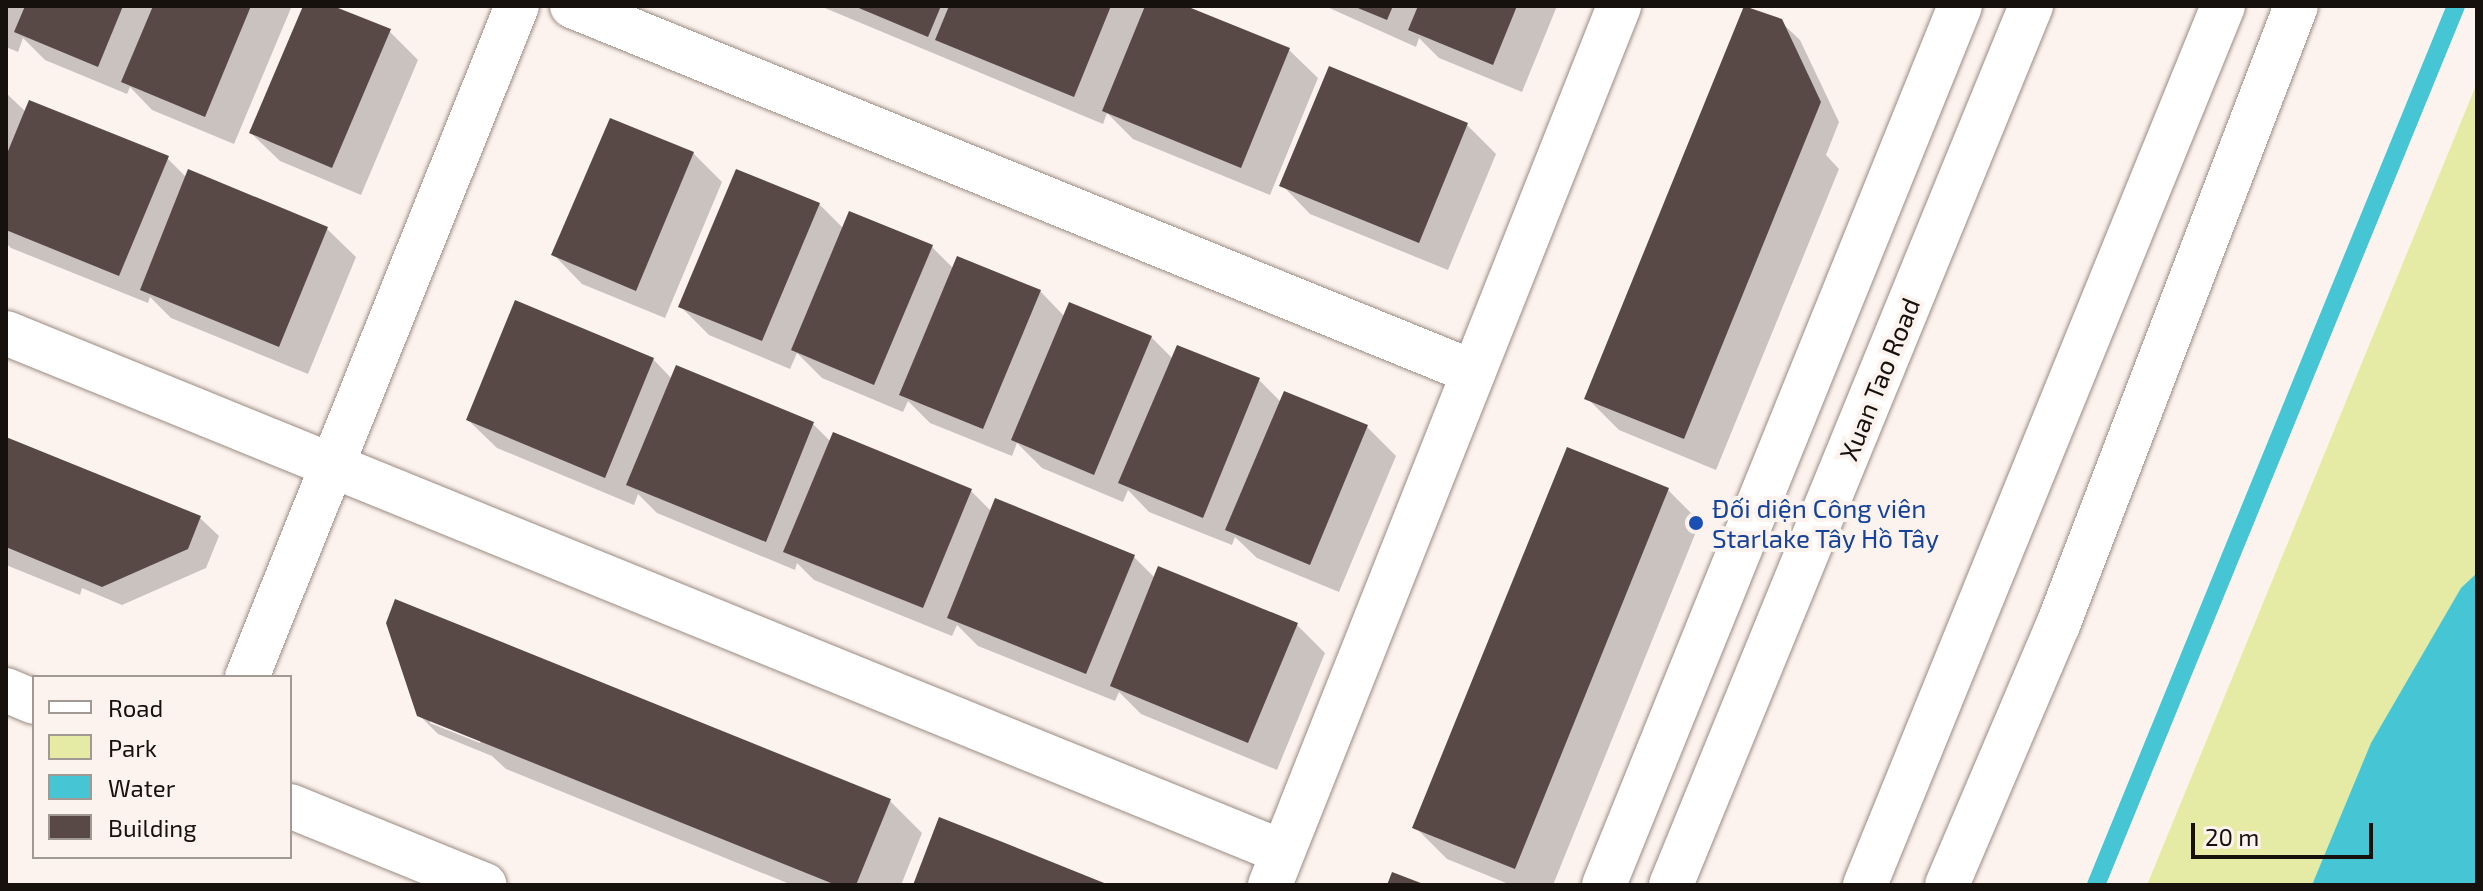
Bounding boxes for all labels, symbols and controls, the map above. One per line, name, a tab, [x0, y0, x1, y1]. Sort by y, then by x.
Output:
street label: Xuan Tao Road	[1832, 293, 1926, 465]
place label: Đối diện Công viên Starlake Tây Hồ Tây	[1712, 492, 1941, 554]
marker: Đối diện Công viên Starlake Tây Hồ Tây	[1687, 514, 1705, 532]
legend	[32, 675, 292, 859]
text: Road	[108, 693, 163, 722]
text: Park	[108, 733, 157, 762]
text: Water	[108, 773, 175, 802]
scale bar	[2195, 807, 2377, 857]
text: Building	[108, 813, 197, 842]
text: 20 m	[2205, 822, 2259, 851]

